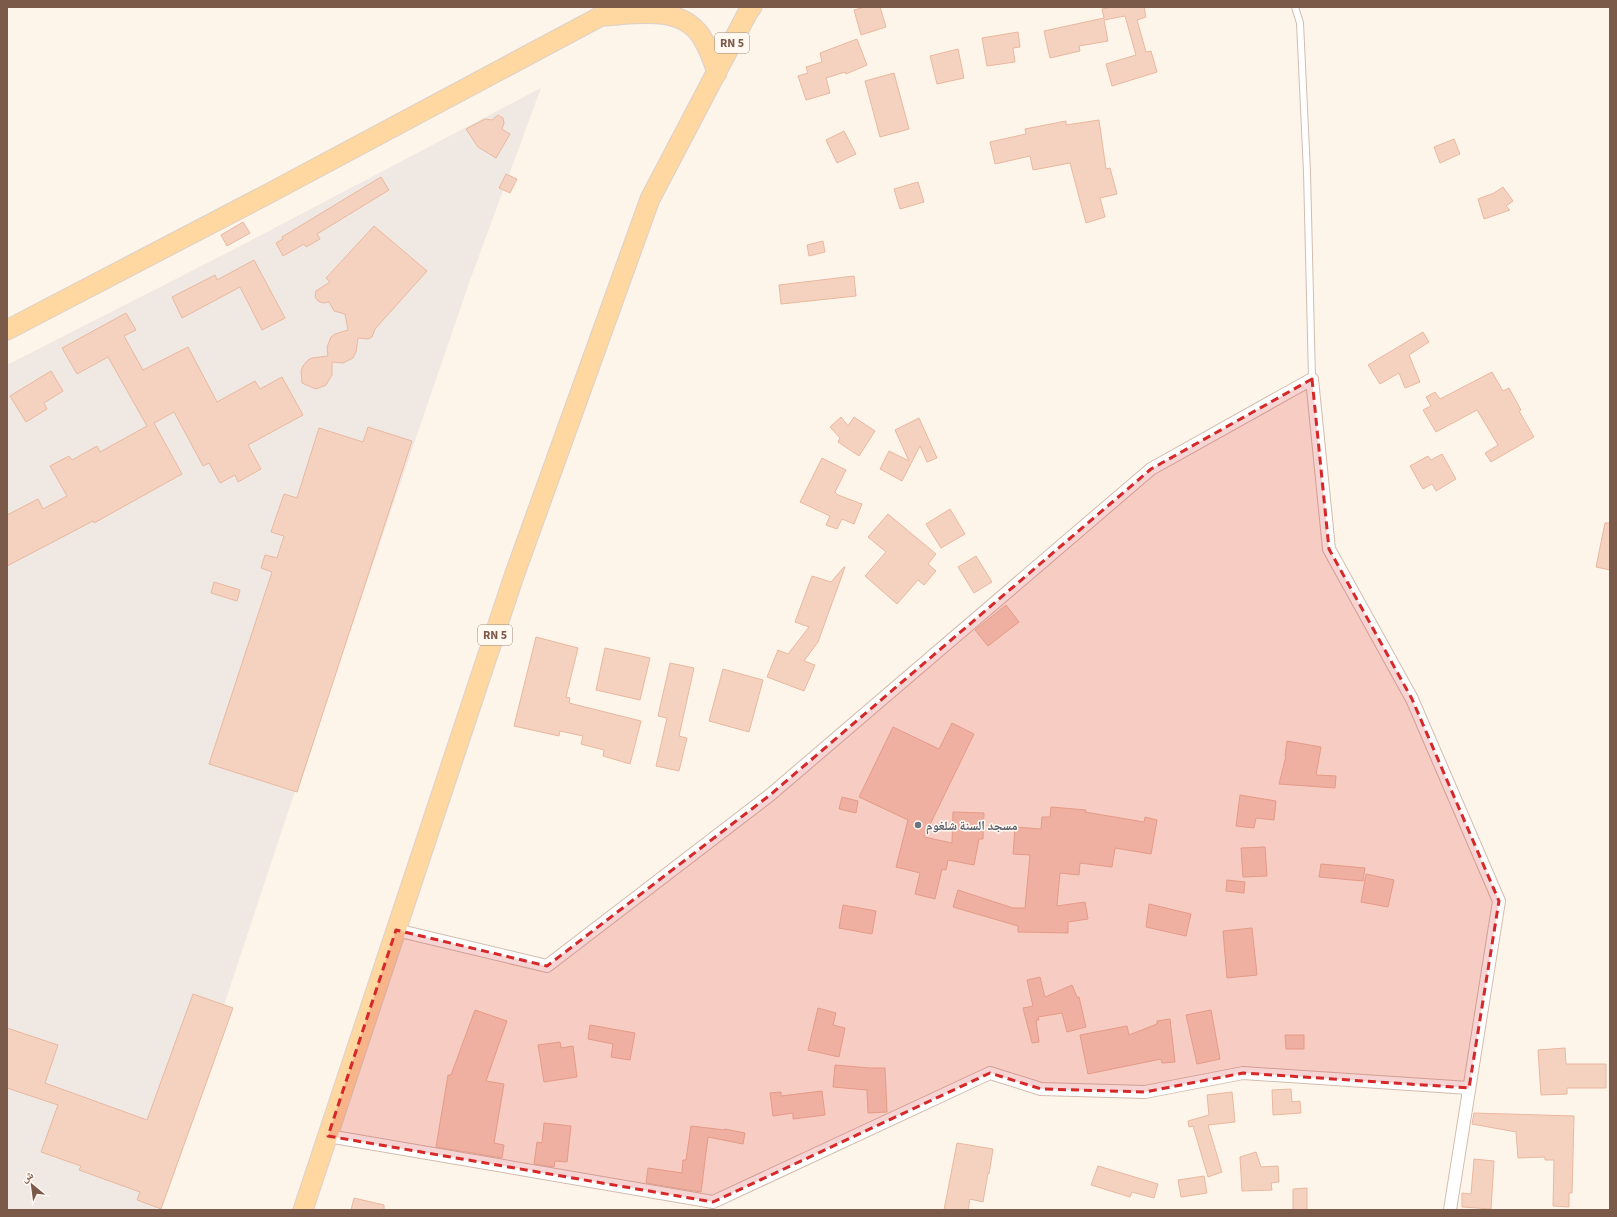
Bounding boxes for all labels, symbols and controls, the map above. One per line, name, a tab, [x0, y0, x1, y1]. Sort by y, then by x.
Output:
road number: RN 5	[715, 33, 749, 53]
road number: RN 5	[478, 625, 512, 645]
place label: مسجد السنة شلغوم	[926, 817, 1018, 835]
marker: مسجد السنة شلغوم	[913, 820, 923, 830]
north arrow	[12, 1165, 52, 1205]
text: ش	[19, 1167, 36, 1186]

